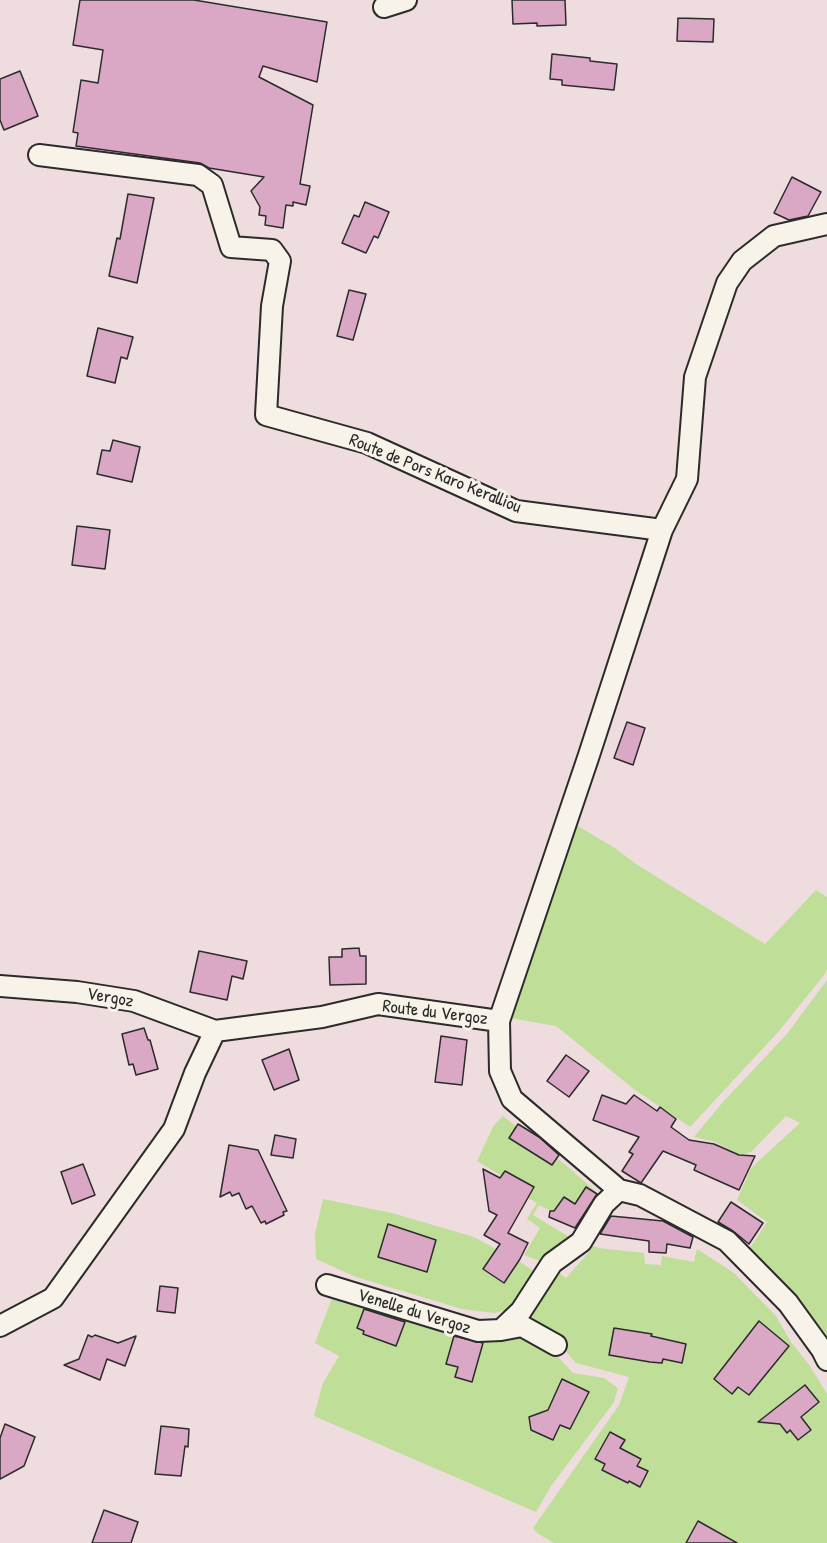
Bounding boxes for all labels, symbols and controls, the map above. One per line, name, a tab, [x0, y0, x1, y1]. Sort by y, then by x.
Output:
street label: Route de Pors Karo Keralliou	[346, 430, 524, 518]
street label: Vergoz	[85, 983, 135, 1013]
street label: Route du Vergoz	[381, 996, 489, 1030]
street label: Venelle du Vergoz	[355, 1285, 473, 1339]

